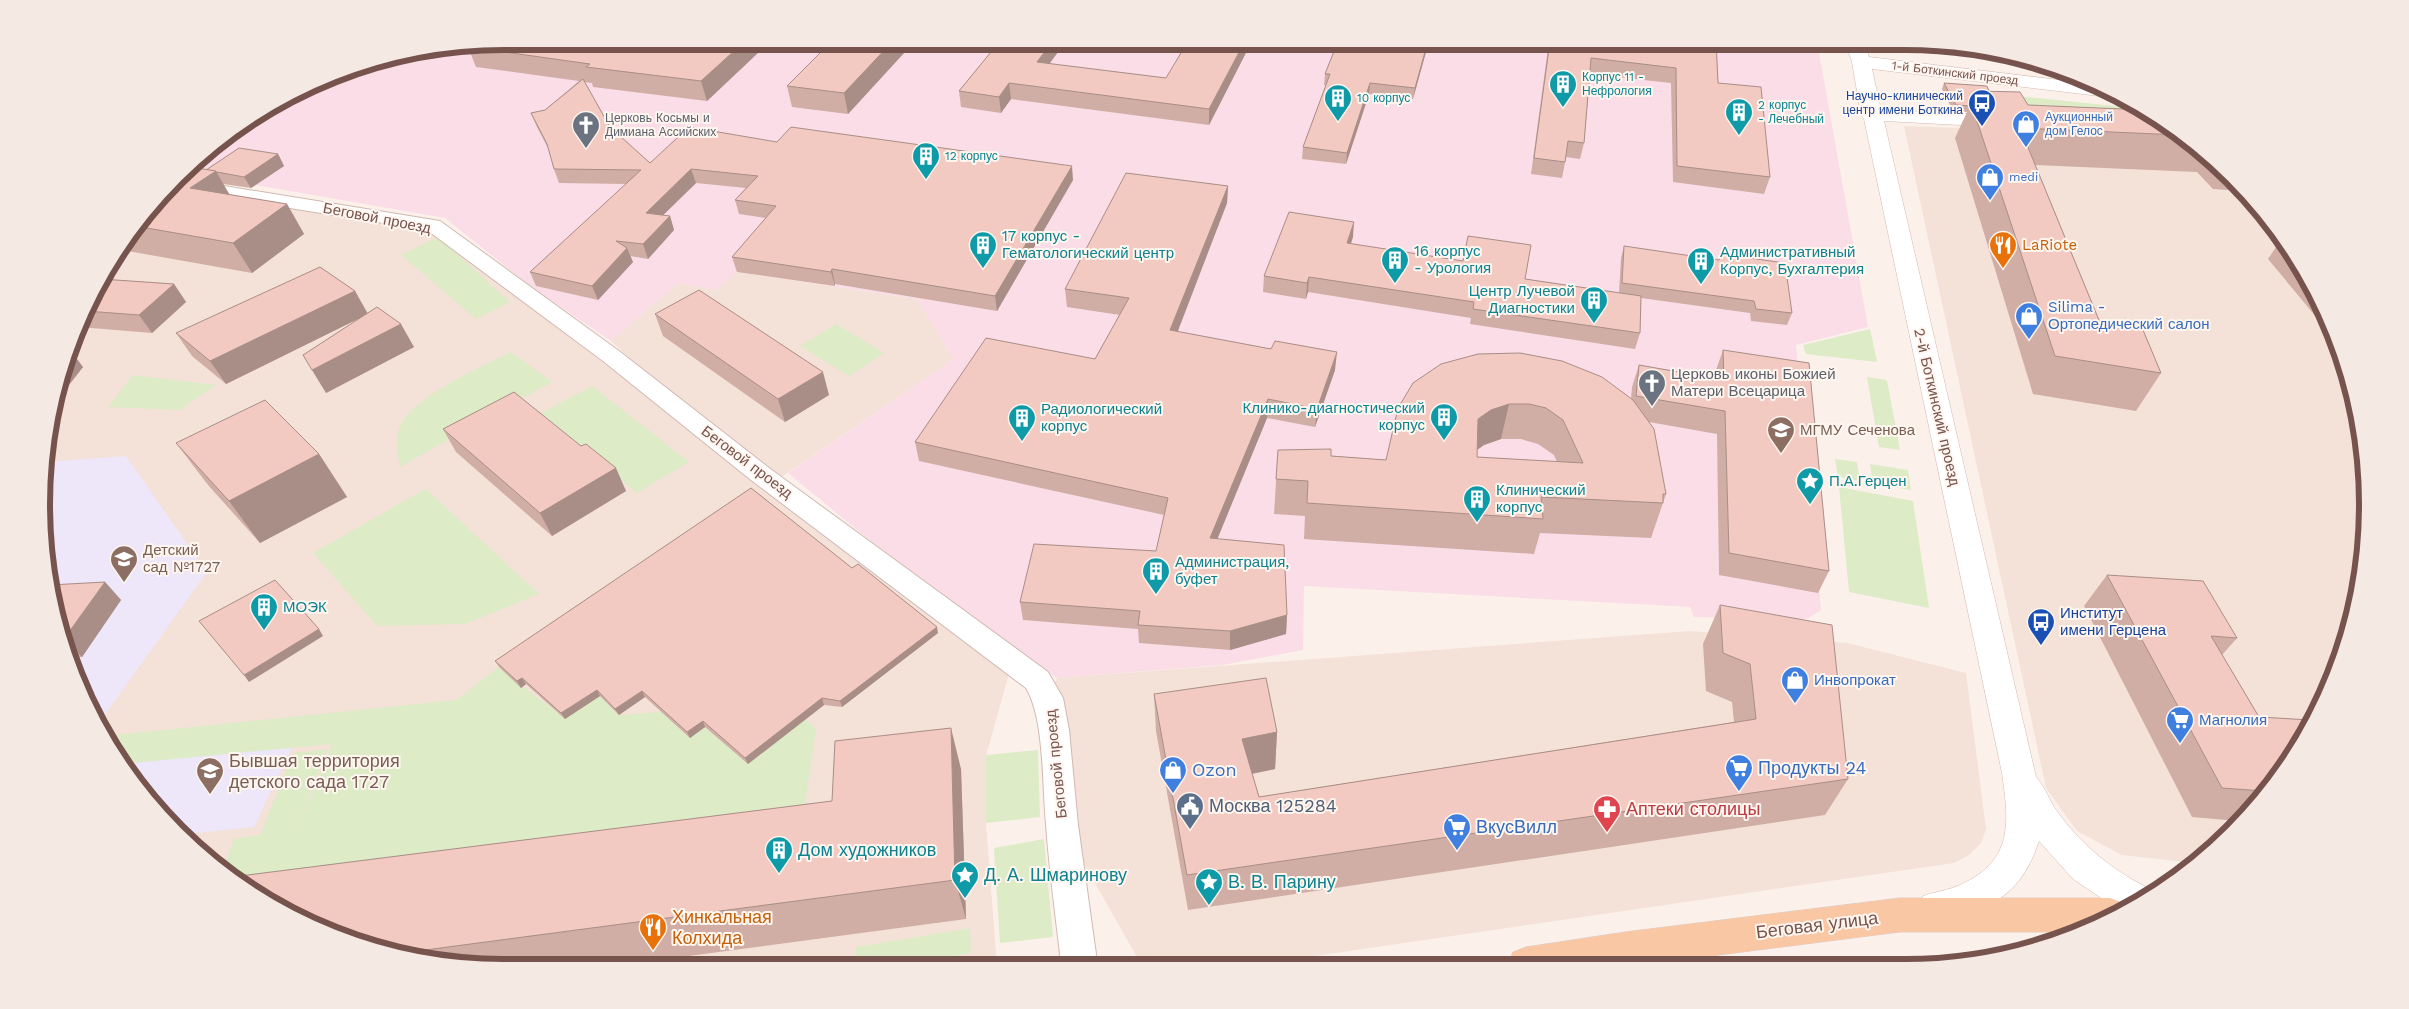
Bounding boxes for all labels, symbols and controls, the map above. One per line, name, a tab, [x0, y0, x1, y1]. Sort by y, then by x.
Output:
street label: 1-й Боткинский проезд	[1891, 58, 2019, 88]
building icon: Корпус 11 - Нефрология	[1548, 69, 1578, 108]
place label: Корпус 11 - Нефрология	[1582, 70, 1652, 98]
building icon: 10 корпус	[1323, 83, 1353, 122]
bus stop icon: Научно-клинический центр имени Боткина	[1967, 88, 1997, 127]
place label: Научно-клинический центр имени Боткина	[1843, 89, 1963, 117]
place label: 10 корпус	[1357, 91, 1410, 105]
building icon: 2 корпус - Лечебный	[1724, 97, 1754, 136]
place label: 2 корпус - Лечебный	[1758, 98, 1824, 126]
shop icon: Аукционный дом Гелос	[2011, 109, 2041, 148]
church icon: Церковь Косьмы и Димиана Ассийских	[571, 110, 601, 149]
place label: Аукционный дом Гелос	[2045, 110, 2113, 138]
place label: Церковь Косьмы и Димиана Ассийских	[605, 111, 716, 139]
building icon: 12 корпус	[911, 141, 941, 180]
place label: 12 корпус	[945, 149, 998, 163]
shop icon: medi	[1975, 162, 2005, 201]
place label: medi	[2009, 170, 2038, 184]
street label: Беговой проезд	[322, 199, 433, 237]
place label: 17 корпус - Гематологический центр	[1002, 227, 1174, 262]
building icon: 17 корпус - Гематологический центр	[968, 230, 998, 269]
restaurant icon: LaRiote	[1988, 230, 2018, 269]
place label: LaRiote	[2022, 236, 2077, 254]
place label: 16 корпус - Урология	[1414, 242, 1491, 277]
place label: Административный Корпус, Бухгалтерия	[1720, 243, 1864, 278]
building icon: 16 корпус - Урология	[1380, 245, 1410, 284]
building icon: Административный Корпус, Бухгалтерия	[1686, 246, 1716, 285]
place label: Центр Лучевой Диагностики	[1469, 282, 1575, 317]
building icon: Центр Лучевой Диагностики	[1579, 285, 1609, 324]
place label: Silima - Ортопедический салон	[2048, 298, 2209, 333]
shop icon: Silima - Ортопедический салон	[2014, 301, 2044, 340]
street label: 2-й Боткинский проезд	[1910, 326, 1964, 488]
place label: Церковь иконы Божией Матери Всецарица	[1671, 365, 1836, 400]
church icon: Церковь иконы Божией Матери Всецарица	[1637, 368, 1667, 407]
place label: Клинико-диагностический корпус	[1242, 399, 1425, 434]
place label: Радиологический корпус	[1041, 400, 1162, 435]
building icon: Клинико-диагностический корпус	[1429, 402, 1459, 441]
building icon: Радиологический корпус	[1007, 403, 1037, 442]
school or university icon: МГМУ Сеченова	[1766, 415, 1796, 454]
place label: МГМУ Сеченова	[1800, 421, 1916, 439]
street label: Беговой проезд	[698, 422, 796, 502]
place icon: П.А.Герцен	[1795, 466, 1825, 505]
place label: П.А.Герцен	[1829, 472, 1907, 490]
place label: Клинический корпус	[1496, 481, 1586, 516]
building icon: Клинический корпус	[1462, 484, 1492, 523]
place label: Детский сад №1727	[143, 541, 220, 576]
school or university icon: Детский сад №1727	[109, 544, 139, 583]
place label: Администрация, буфет	[1175, 553, 1289, 588]
building icon: Администрация, буфет	[1141, 556, 1171, 595]
building icon: МОЭК	[249, 592, 279, 631]
place label: МОЭК	[283, 598, 327, 616]
place label: Институт имени Герцена	[2060, 604, 2167, 639]
bus stop icon: Институт имени Герцена	[2026, 607, 2056, 646]
shop icon: Инвопрокат	[1780, 665, 1810, 704]
place label: Инвопрокат	[1814, 671, 1896, 689]
supermarket icon: Магнолия	[2165, 705, 2195, 744]
street label: Беговой проезд	[1041, 708, 1071, 819]
place label: Магнолия	[2199, 711, 2267, 729]
place label: Бывшая территория детского сада 1727	[229, 750, 400, 792]
supermarket icon: Продукты 24	[1724, 753, 1754, 792]
shop icon: Ozon	[1158, 755, 1188, 794]
school or university icon: Бывшая территория детского сада 1727	[195, 756, 225, 795]
place label: Продукты 24	[1758, 757, 1866, 778]
place label: Ozon	[1192, 759, 1237, 780]
public building icon: Москва 125284	[1175, 791, 1205, 830]
pharmacy icon: Аптеки столицы	[1592, 794, 1622, 833]
place label: Москва 125284	[1209, 795, 1337, 816]
place label: Аптеки столицы	[1626, 798, 1760, 819]
supermarket icon: ВкусВилл	[1442, 812, 1472, 851]
place label: ВкусВилл	[1476, 816, 1557, 837]
building icon: Дом художников	[764, 835, 794, 874]
place label: Дом художников	[798, 839, 936, 860]
place icon: Д. А. Шмаринову	[950, 860, 980, 899]
place label: Д. А. Шмаринову	[984, 864, 1127, 885]
place icon: В. В. Парину	[1194, 867, 1224, 906]
place label: В. В. Парину	[1228, 871, 1336, 892]
place label: Хинкальная Колхида	[672, 906, 772, 948]
street label: Беговая улица	[1755, 906, 1880, 942]
restaurant icon: Хинкальная Колхида	[638, 912, 668, 951]

